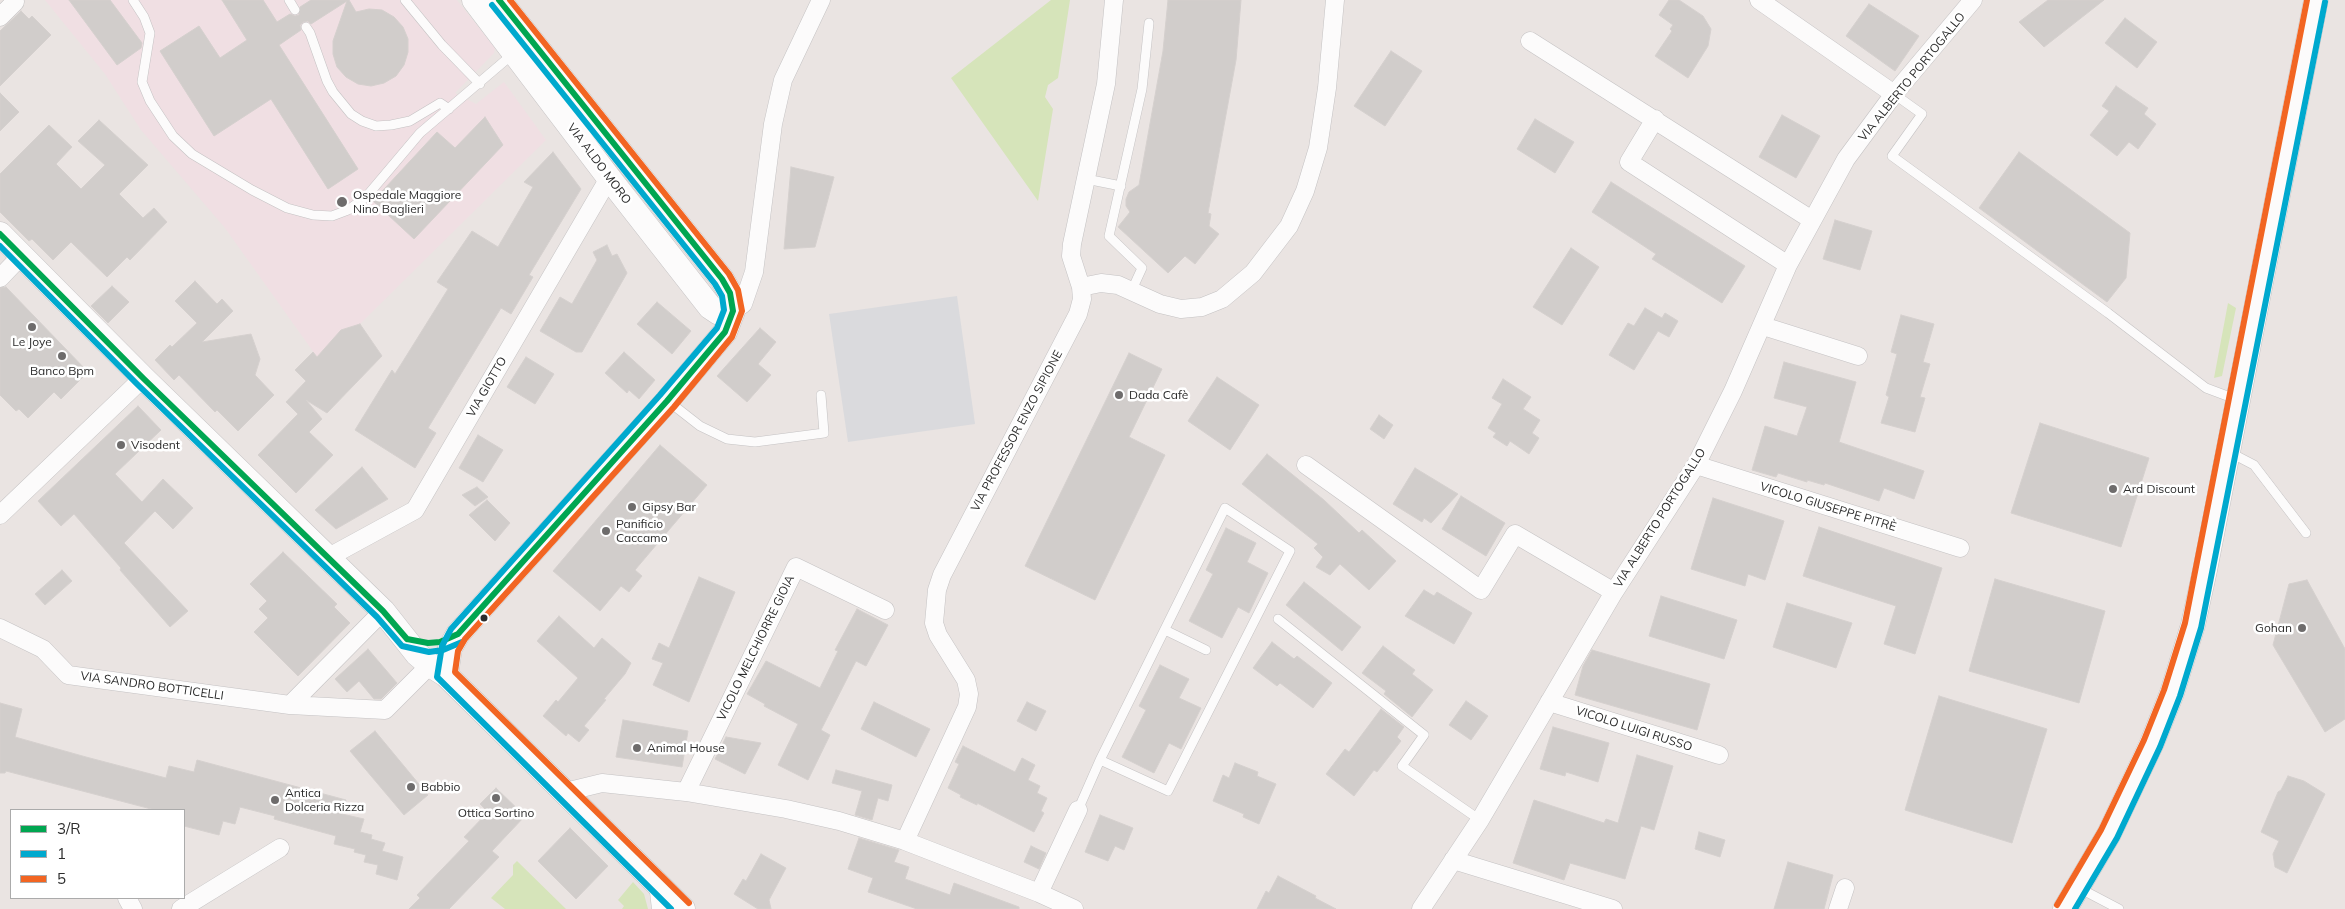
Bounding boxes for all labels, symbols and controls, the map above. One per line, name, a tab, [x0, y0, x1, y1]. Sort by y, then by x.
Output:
street label: VIA ALBERTO PORTOGALLO	[1856, 10, 1968, 144]
street label: VIA ALDO MORO	[564, 121, 634, 207]
place label: Ospedale Maggiore Nino Baglieri	[353, 188, 461, 216]
marker: Ospedale Maggiore Nino Baglieri	[335, 195, 349, 209]
marker: Le Joye	[26, 321, 38, 333]
place label: Le Joye	[12, 335, 52, 349]
street label: VIA PROFESSOR ENZO SIPIONE	[968, 348, 1066, 514]
marker: Banco Bpm	[56, 350, 68, 362]
street label: VIA GIOTTO	[464, 354, 510, 420]
place label: Banco Bpm	[30, 364, 94, 378]
place label: Dada Cafè	[1129, 388, 1188, 402]
marker: Dada Cafè	[1113, 389, 1125, 401]
place label: Visodent	[131, 438, 180, 452]
marker: Visodent	[115, 439, 127, 451]
street label: VIA ALBERTO PORTOGALLO	[1611, 446, 1709, 590]
street label: VICOLO GIUSEPPE PITRÈ	[1758, 479, 1898, 535]
place label: Ard Discount	[2123, 482, 2195, 496]
marker: Ard Discount	[2107, 483, 2119, 495]
place label: Gipsy Bar	[642, 500, 696, 514]
marker: Gipsy Bar	[626, 501, 638, 513]
place label: Panificio Caccamo	[616, 517, 668, 545]
marker: Panificio Caccamo	[600, 525, 612, 537]
street label: VICOLO MELCHIORRE GIOIA	[714, 573, 798, 723]
unlabelled marker	[479, 613, 489, 623]
place label: Gohan	[2255, 621, 2292, 635]
marker: Gohan	[2296, 622, 2308, 634]
street label: VIA SANDRO BOTTICELLI	[80, 669, 224, 703]
street label: VICOLO LUIGI RUSSO	[1574, 703, 1694, 755]
place label: Animal House	[647, 741, 725, 755]
marker: Animal House	[631, 742, 643, 754]
place label: Babbio	[421, 780, 460, 794]
marker: Babbio	[405, 781, 417, 793]
place label: Antica Dolceria Rizza	[285, 786, 364, 814]
marker: Ottica Sortino	[490, 792, 502, 804]
marker: Antica Dolceria Rizza	[269, 794, 281, 806]
place label: Ottica Sortino	[458, 806, 534, 820]
legend	[10, 809, 185, 899]
text: 3/R	[57, 819, 81, 838]
text: 1	[57, 844, 66, 863]
text: 5	[57, 869, 66, 888]

